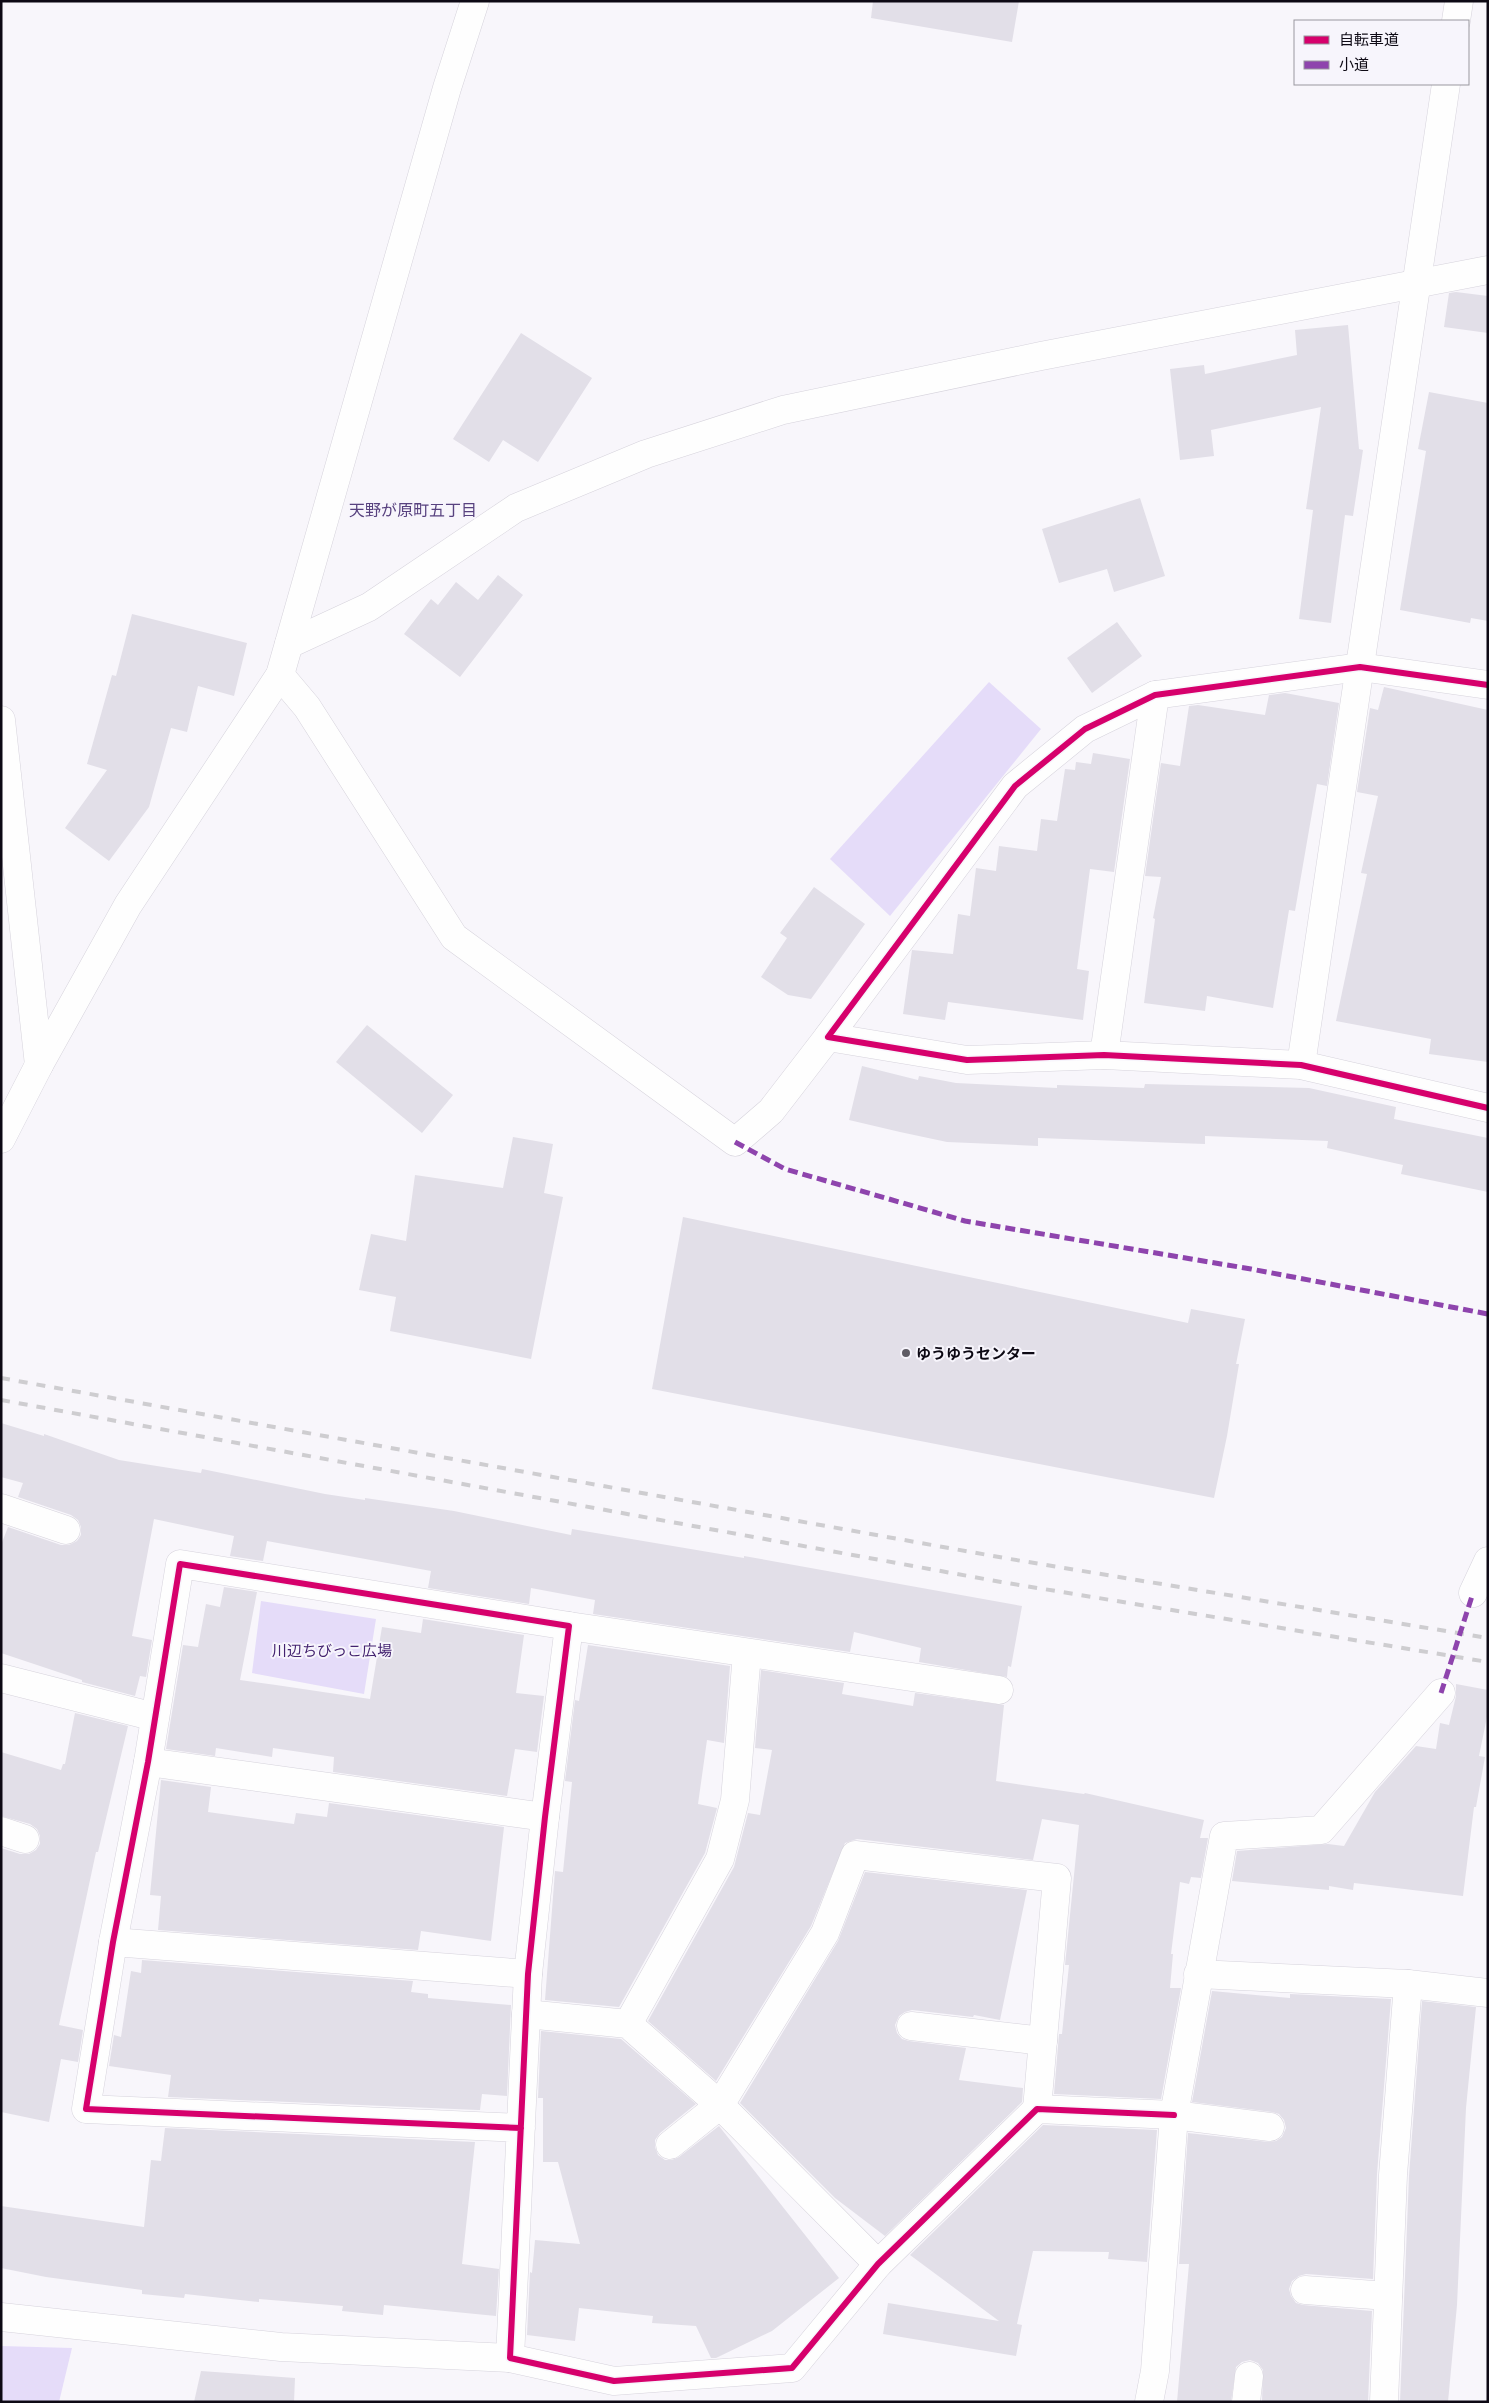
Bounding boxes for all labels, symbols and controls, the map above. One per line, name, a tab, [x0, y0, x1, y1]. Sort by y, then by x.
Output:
legend	[1294, 20, 1469, 85]
text: 自転車道	[1339, 30, 1399, 48]
text: 小道	[1339, 55, 1369, 73]
district label: 天野が原町五丁目	[349, 500, 477, 519]
place label: ゆうゆうセンター	[916, 1344, 1036, 1362]
marker: ゆうゆうセンター	[900, 1347, 912, 1359]
park label: 川辺ちびっこ広場	[272, 1641, 392, 1659]

